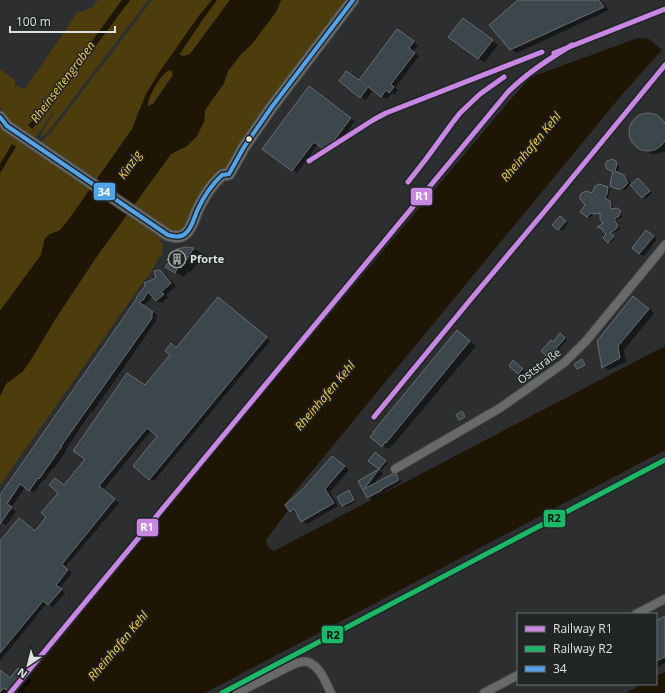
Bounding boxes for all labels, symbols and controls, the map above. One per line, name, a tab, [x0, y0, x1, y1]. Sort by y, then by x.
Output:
scale bar	[10, 8, 115, 34]
text: 100 m	[16, 13, 51, 30]
water label: Rheinseitengraben	[26, 37, 99, 126]
water label: Rheinhafen Kehl	[497, 108, 565, 185]
unlabelled marker	[244, 134, 254, 144]
water label: Kinzig	[114, 146, 146, 182]
line badge: 34	[93, 182, 116, 201]
text: 34	[98, 184, 111, 199]
line badge: R1	[410, 187, 433, 206]
text: R1	[415, 188, 429, 203]
building icon: Pforte	[167, 249, 187, 269]
place label: Pforte	[190, 251, 225, 266]
street label: Oststraße	[514, 344, 563, 387]
water label: Rheinhafen Kehl	[291, 357, 359, 434]
line badge: R2	[543, 509, 566, 528]
text: R2	[547, 510, 561, 525]
line badge: R1	[136, 518, 159, 537]
text: R1	[140, 519, 154, 534]
water label: Rheinhafen Kehl	[84, 607, 152, 684]
legend	[517, 613, 657, 685]
text: Railway R1	[553, 620, 613, 637]
line badge: R2	[321, 625, 344, 644]
text: R2	[326, 627, 340, 642]
text: Railway R2	[553, 640, 613, 657]
north arrow	[8, 645, 48, 685]
text: 34	[553, 660, 567, 677]
text: N	[14, 665, 30, 682]

